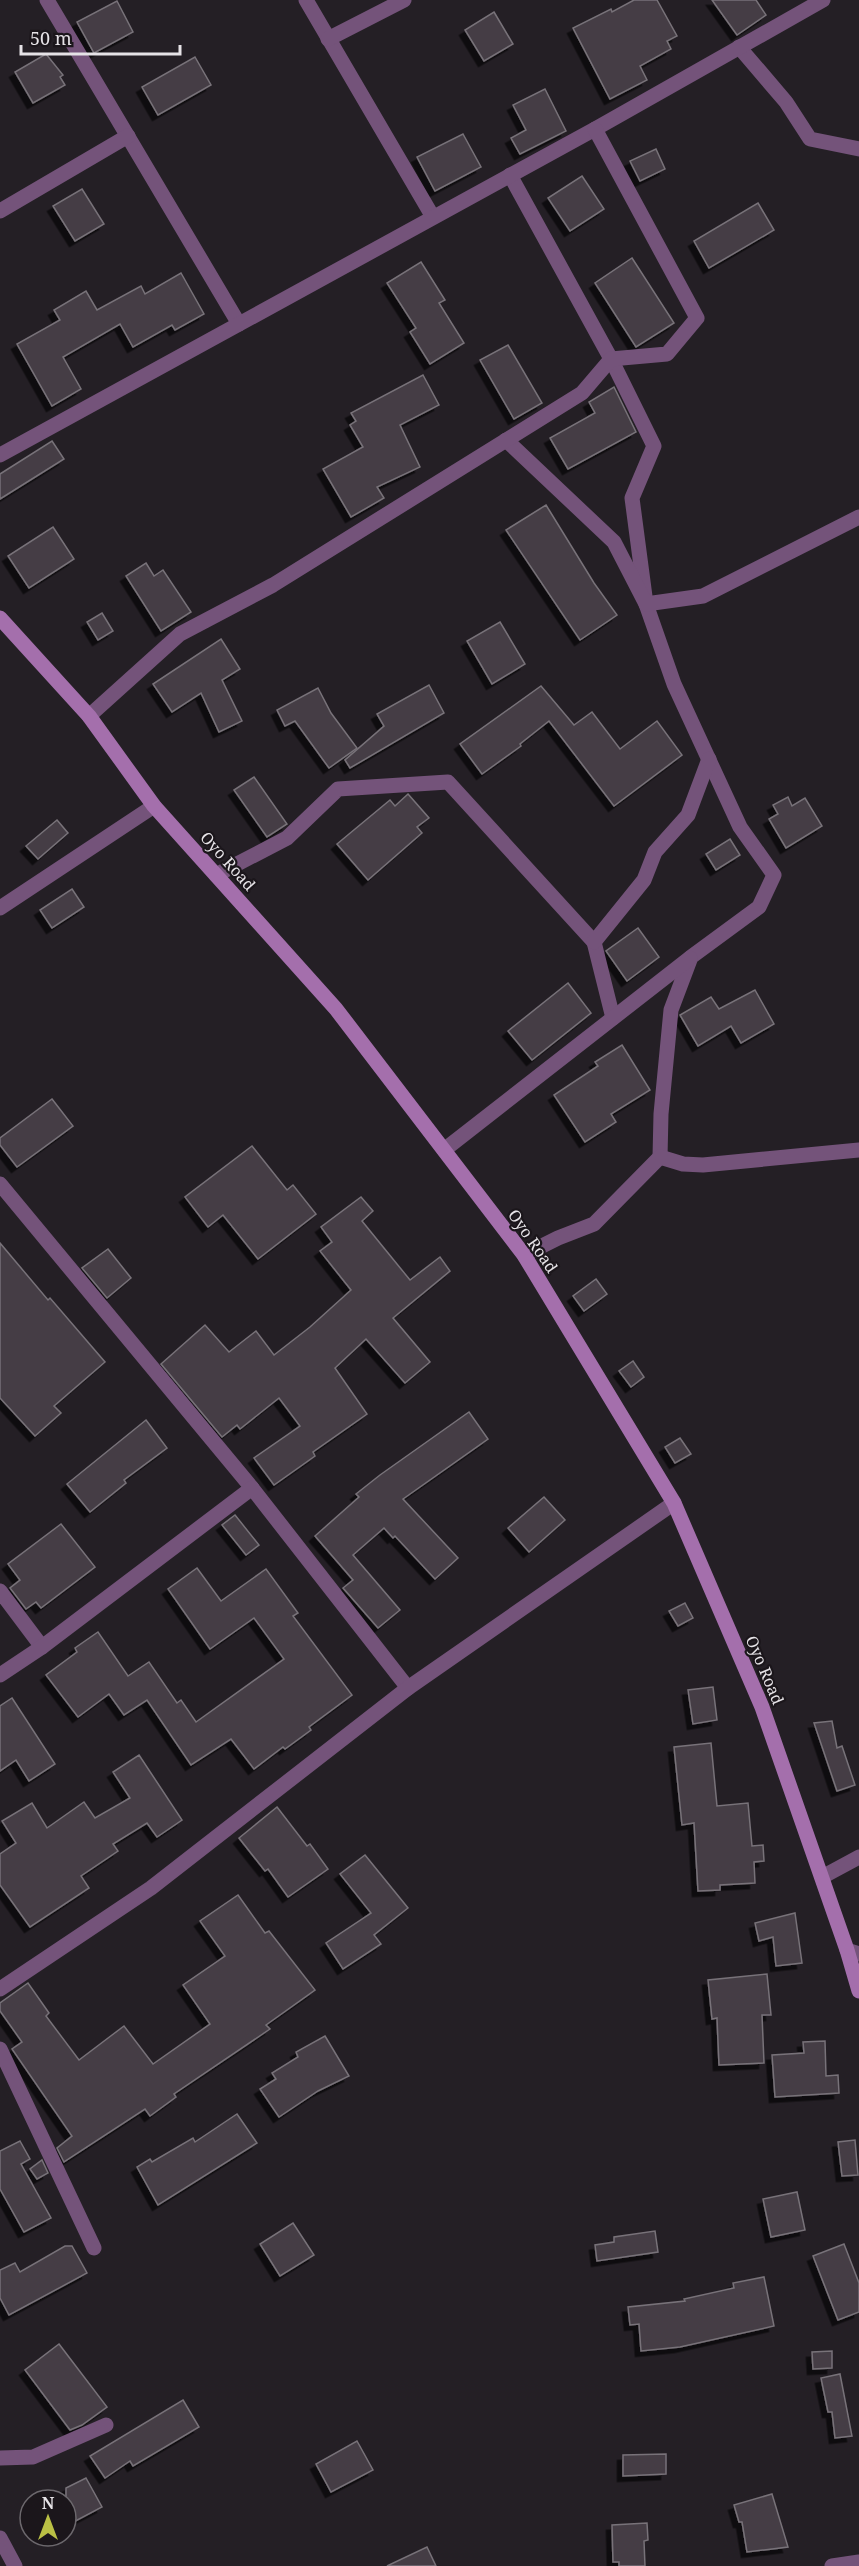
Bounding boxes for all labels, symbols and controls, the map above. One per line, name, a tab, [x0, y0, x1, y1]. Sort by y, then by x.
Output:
scale bar	[21, 18, 180, 56]
text: 50 m	[30, 26, 72, 50]
street label: Oyo Road	[195, 827, 261, 896]
street label: Oyo Road	[503, 1205, 563, 1277]
street label: Oyo Road	[741, 1632, 789, 1708]
north arrow	[18, 2488, 78, 2548]
text: N	[42, 2492, 55, 2514]

